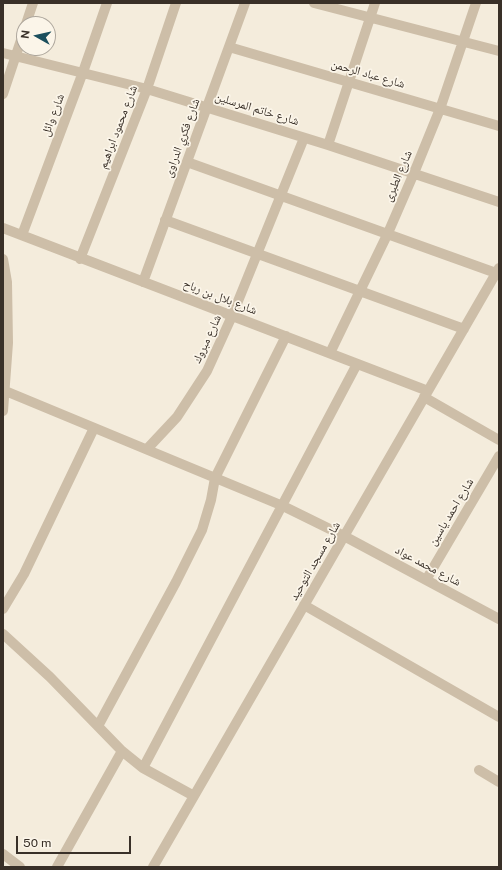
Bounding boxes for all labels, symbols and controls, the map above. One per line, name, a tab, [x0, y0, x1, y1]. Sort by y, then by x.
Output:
north arrow	[16, 16, 56, 56]
text: N	[19, 29, 32, 40]
street label: شارع عباد الرحمن	[329, 57, 407, 91]
street label: شارع محمود ابراهيم	[95, 83, 141, 171]
street label: شارع خاتم المرسلين	[213, 89, 301, 129]
street label: شارع وائل	[38, 92, 68, 138]
street label: شارع فكري الدراوى	[161, 97, 203, 179]
street label: شارع الطبرى	[381, 148, 415, 204]
street label: شارع بلال بن رباح	[181, 276, 259, 318]
street label: شارع مبروك	[190, 312, 224, 366]
street label: شارع احمد ياسين	[425, 476, 477, 548]
street label: شارع مسجد التوحيد	[287, 519, 343, 603]
street label: شارع محمد عواد	[393, 543, 463, 589]
scale bar	[18, 828, 133, 854]
text: 50 m	[23, 836, 51, 850]

